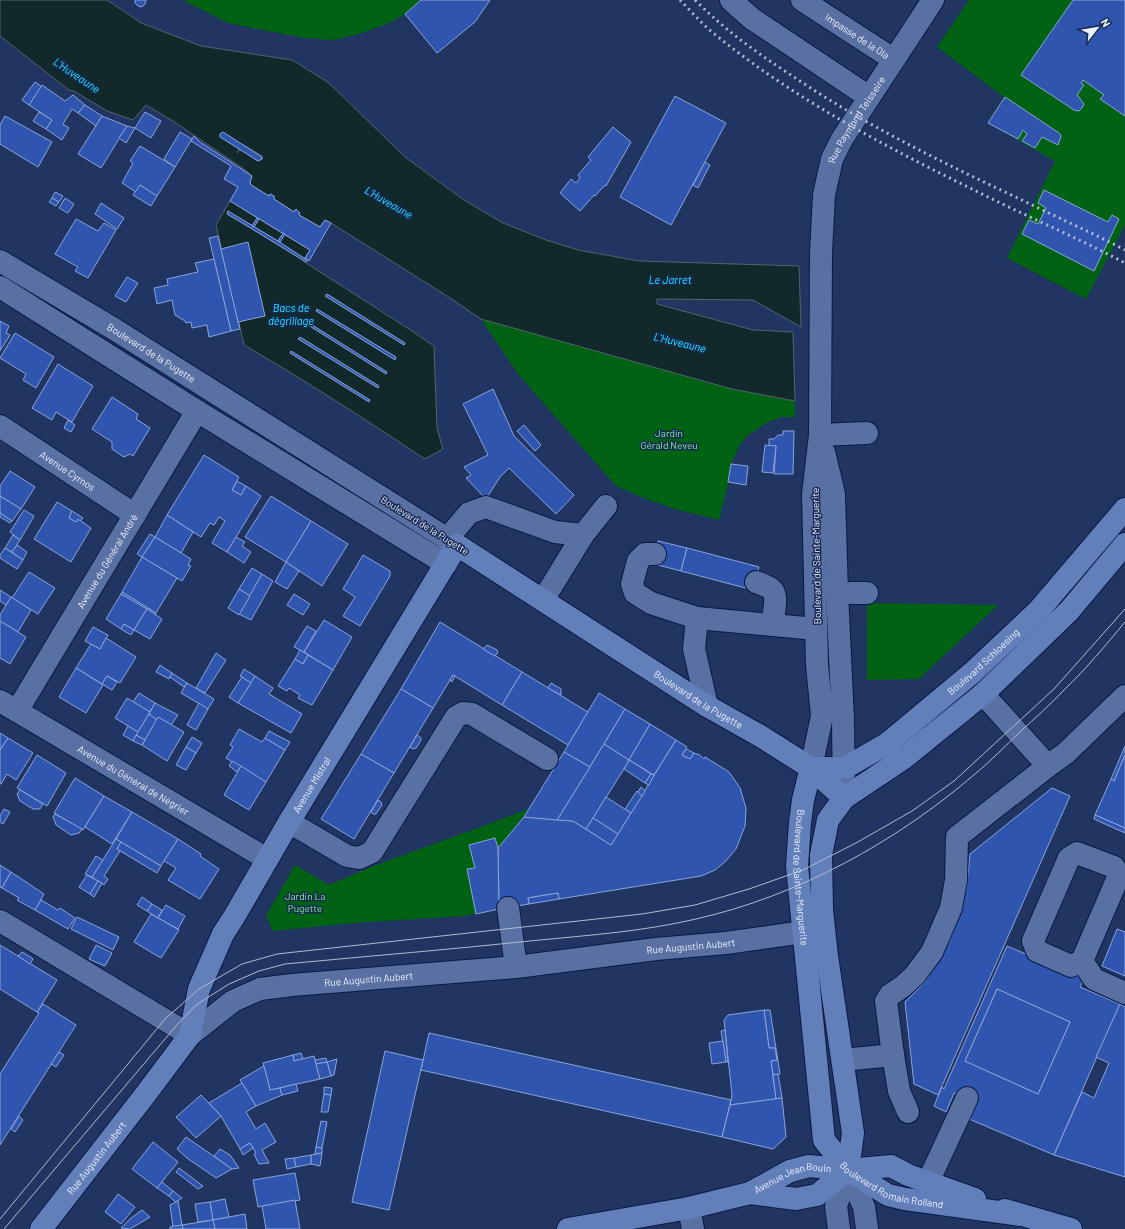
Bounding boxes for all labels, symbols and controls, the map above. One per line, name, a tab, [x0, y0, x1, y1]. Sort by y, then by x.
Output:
north arrow	[1077, 8, 1117, 48]
street label: Impasse de la Ola	[823, 11, 892, 61]
text: N	[1099, 16, 1113, 29]
water label: L'Huveaune	[51, 55, 103, 95]
street label: Rue Raymond Teisseire	[825, 74, 888, 164]
water label: L'Huveaune	[363, 183, 416, 221]
water label: Le Jarret	[648, 273, 692, 286]
water label: Bacs de dégrillage	[268, 301, 314, 327]
street label: Boulevard de la Pugette	[105, 320, 198, 385]
water label: L'Huveaune	[653, 329, 708, 355]
park label: Jardin Gérald Neveu	[640, 427, 698, 451]
street label: Avenue Cyrnos	[38, 448, 98, 493]
street label: Boulevard de Sainte-Marguerite	[809, 488, 823, 624]
street label: Boulevard de la Pugette	[379, 493, 471, 557]
street label: Avenue du Général André	[74, 512, 140, 610]
street label: Boulevard Schloesing	[945, 626, 1022, 697]
street label: Boulevard de la Pugette	[652, 667, 745, 731]
street label: Avenue du Général de Négrier	[76, 742, 192, 818]
street label: Avenue Mistral	[290, 755, 333, 815]
street label: Boulevard de Sainte-Marguerite	[791, 809, 811, 946]
park label: Jardin La Pugette	[285, 890, 325, 914]
street label: Rue Augustin Aubert	[646, 936, 736, 956]
street label: Rue Augustin Aubert	[324, 969, 414, 988]
street label: Rue Augustin Aubert	[64, 1119, 128, 1197]
street label: Boulevard Romain Rolland	[838, 1159, 944, 1210]
street label: Avenue Jean Bouin	[752, 1160, 832, 1196]

